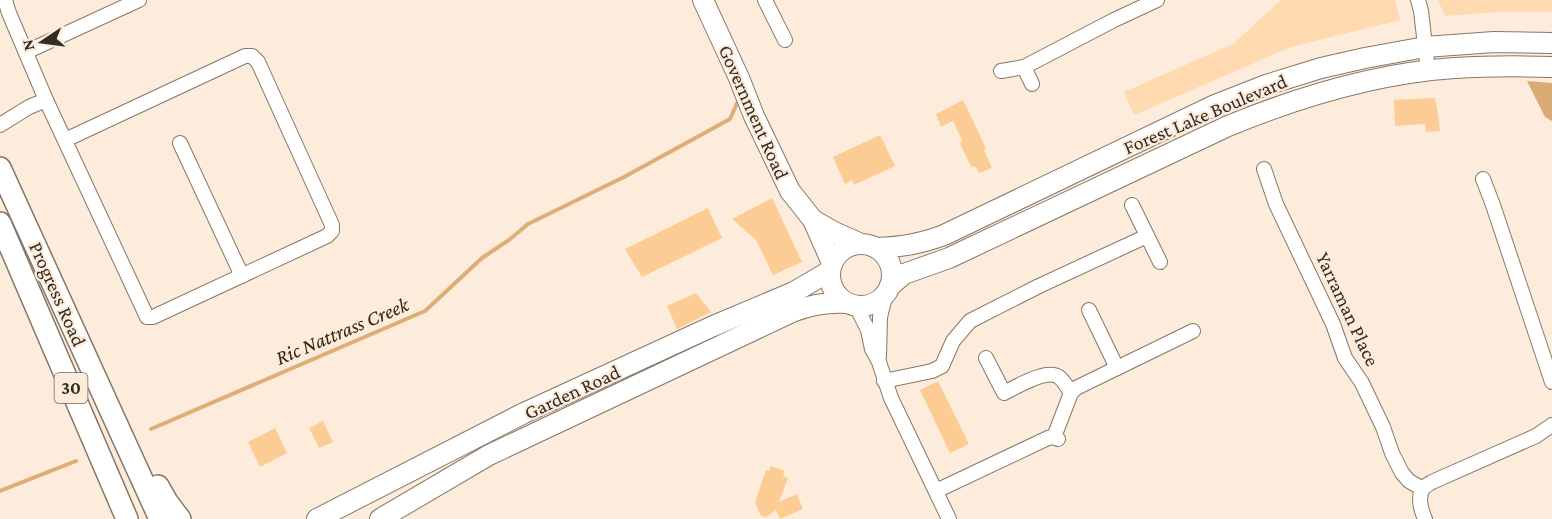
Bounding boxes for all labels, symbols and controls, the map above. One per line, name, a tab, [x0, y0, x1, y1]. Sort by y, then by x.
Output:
north arrow	[12, 12, 72, 72]
text: N	[18, 38, 37, 52]
street label: Government Road	[715, 41, 794, 183]
street label: Forest Lake Boulevard	[1120, 69, 1290, 158]
street label: Progress Road	[24, 238, 91, 350]
street label: Yarraman Place	[1312, 249, 1384, 370]
water label: Ric Nattrass Creek	[272, 292, 413, 370]
street label: Garden Road	[521, 360, 624, 424]
road number: 30	[54, 373, 88, 403]

